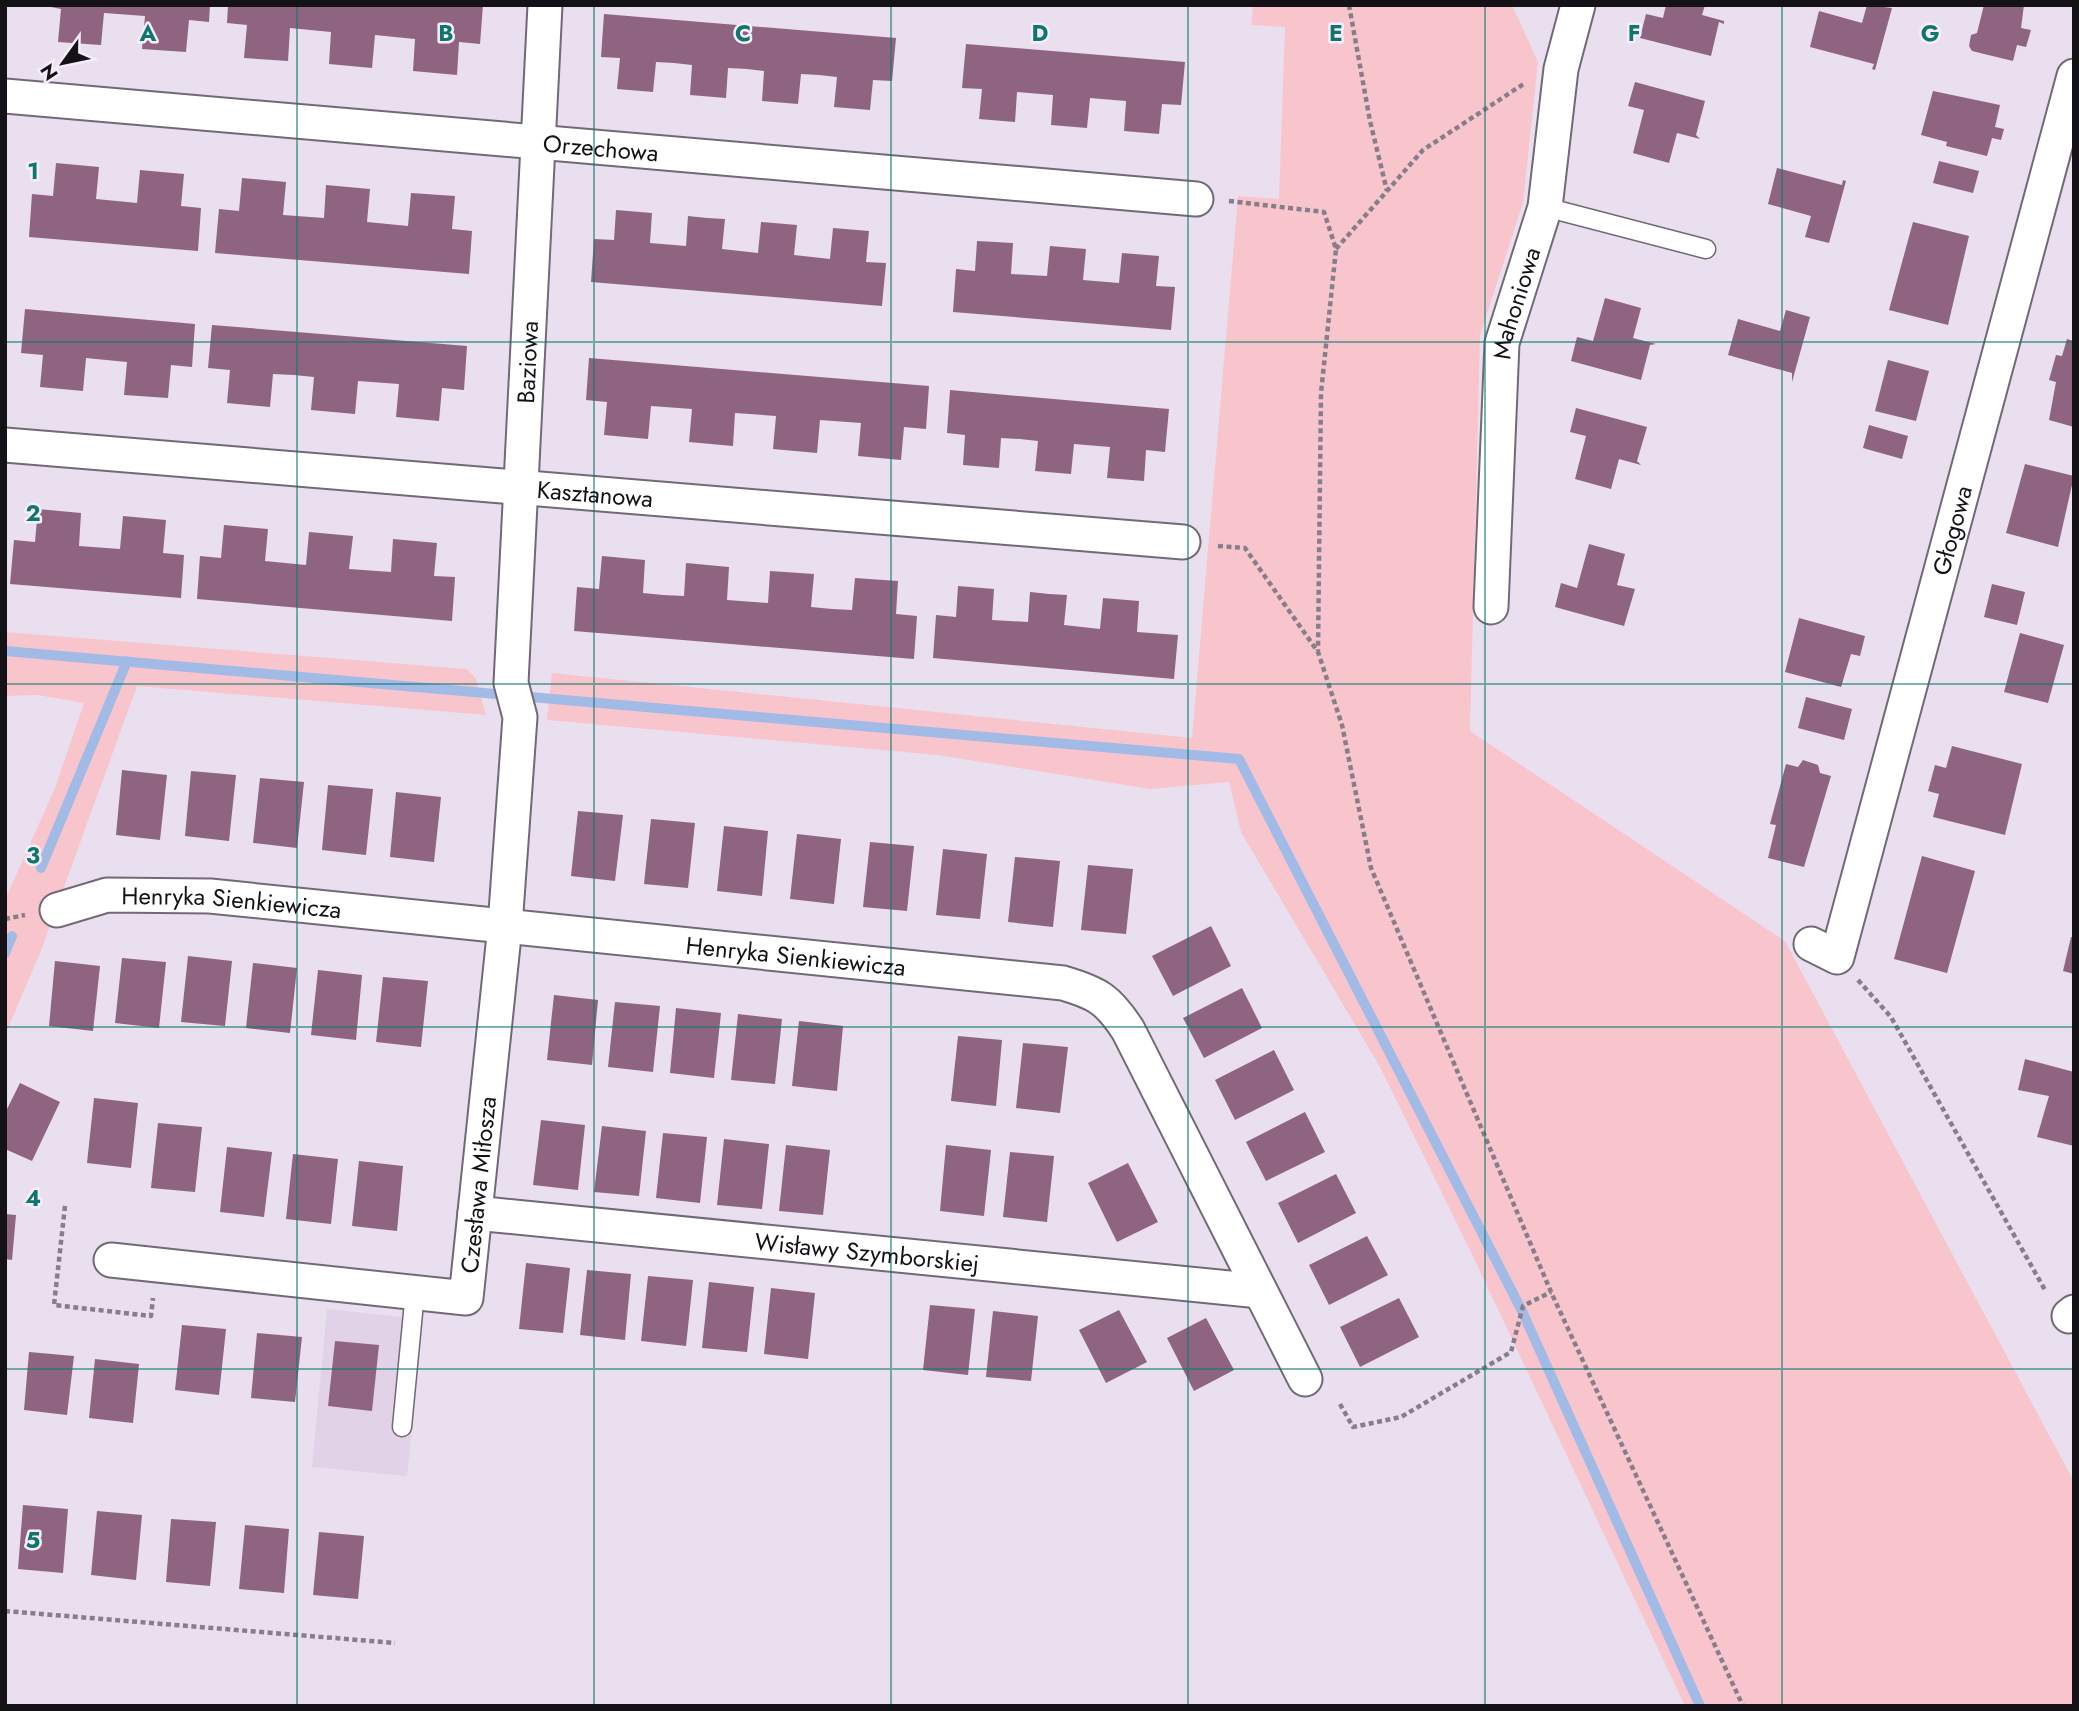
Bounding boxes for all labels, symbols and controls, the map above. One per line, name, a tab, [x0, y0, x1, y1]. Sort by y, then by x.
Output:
text: A	[139, 16, 157, 50]
text: B	[438, 16, 454, 50]
text: C	[735, 16, 751, 50]
text: D	[1032, 16, 1049, 50]
text: E	[1329, 16, 1343, 50]
text: F	[1628, 16, 1640, 50]
text: G	[1921, 16, 1939, 50]
north arrow	[28, 28, 98, 98]
text: N	[34, 58, 65, 86]
street label: Orzechowa	[542, 125, 660, 170]
text: 1	[27, 154, 39, 188]
street label: Mahoniowa	[1484, 242, 1549, 360]
street label: Baziowa	[508, 320, 547, 404]
street label: Kasztanowa	[536, 471, 654, 516]
street label: Głogowa	[1923, 481, 1981, 579]
text: 2	[25, 496, 41, 530]
text: 3	[26, 838, 40, 872]
street label: Henryka Sienkiewicza	[121, 878, 343, 927]
street label: Henryka Sienkiewicza	[684, 927, 907, 984]
street label: Czesława Miłosza	[451, 1094, 505, 1275]
text: 4	[25, 1181, 41, 1215]
street label: Wisławy Szymborskiej	[753, 1223, 981, 1281]
text: 5	[26, 1523, 40, 1557]

